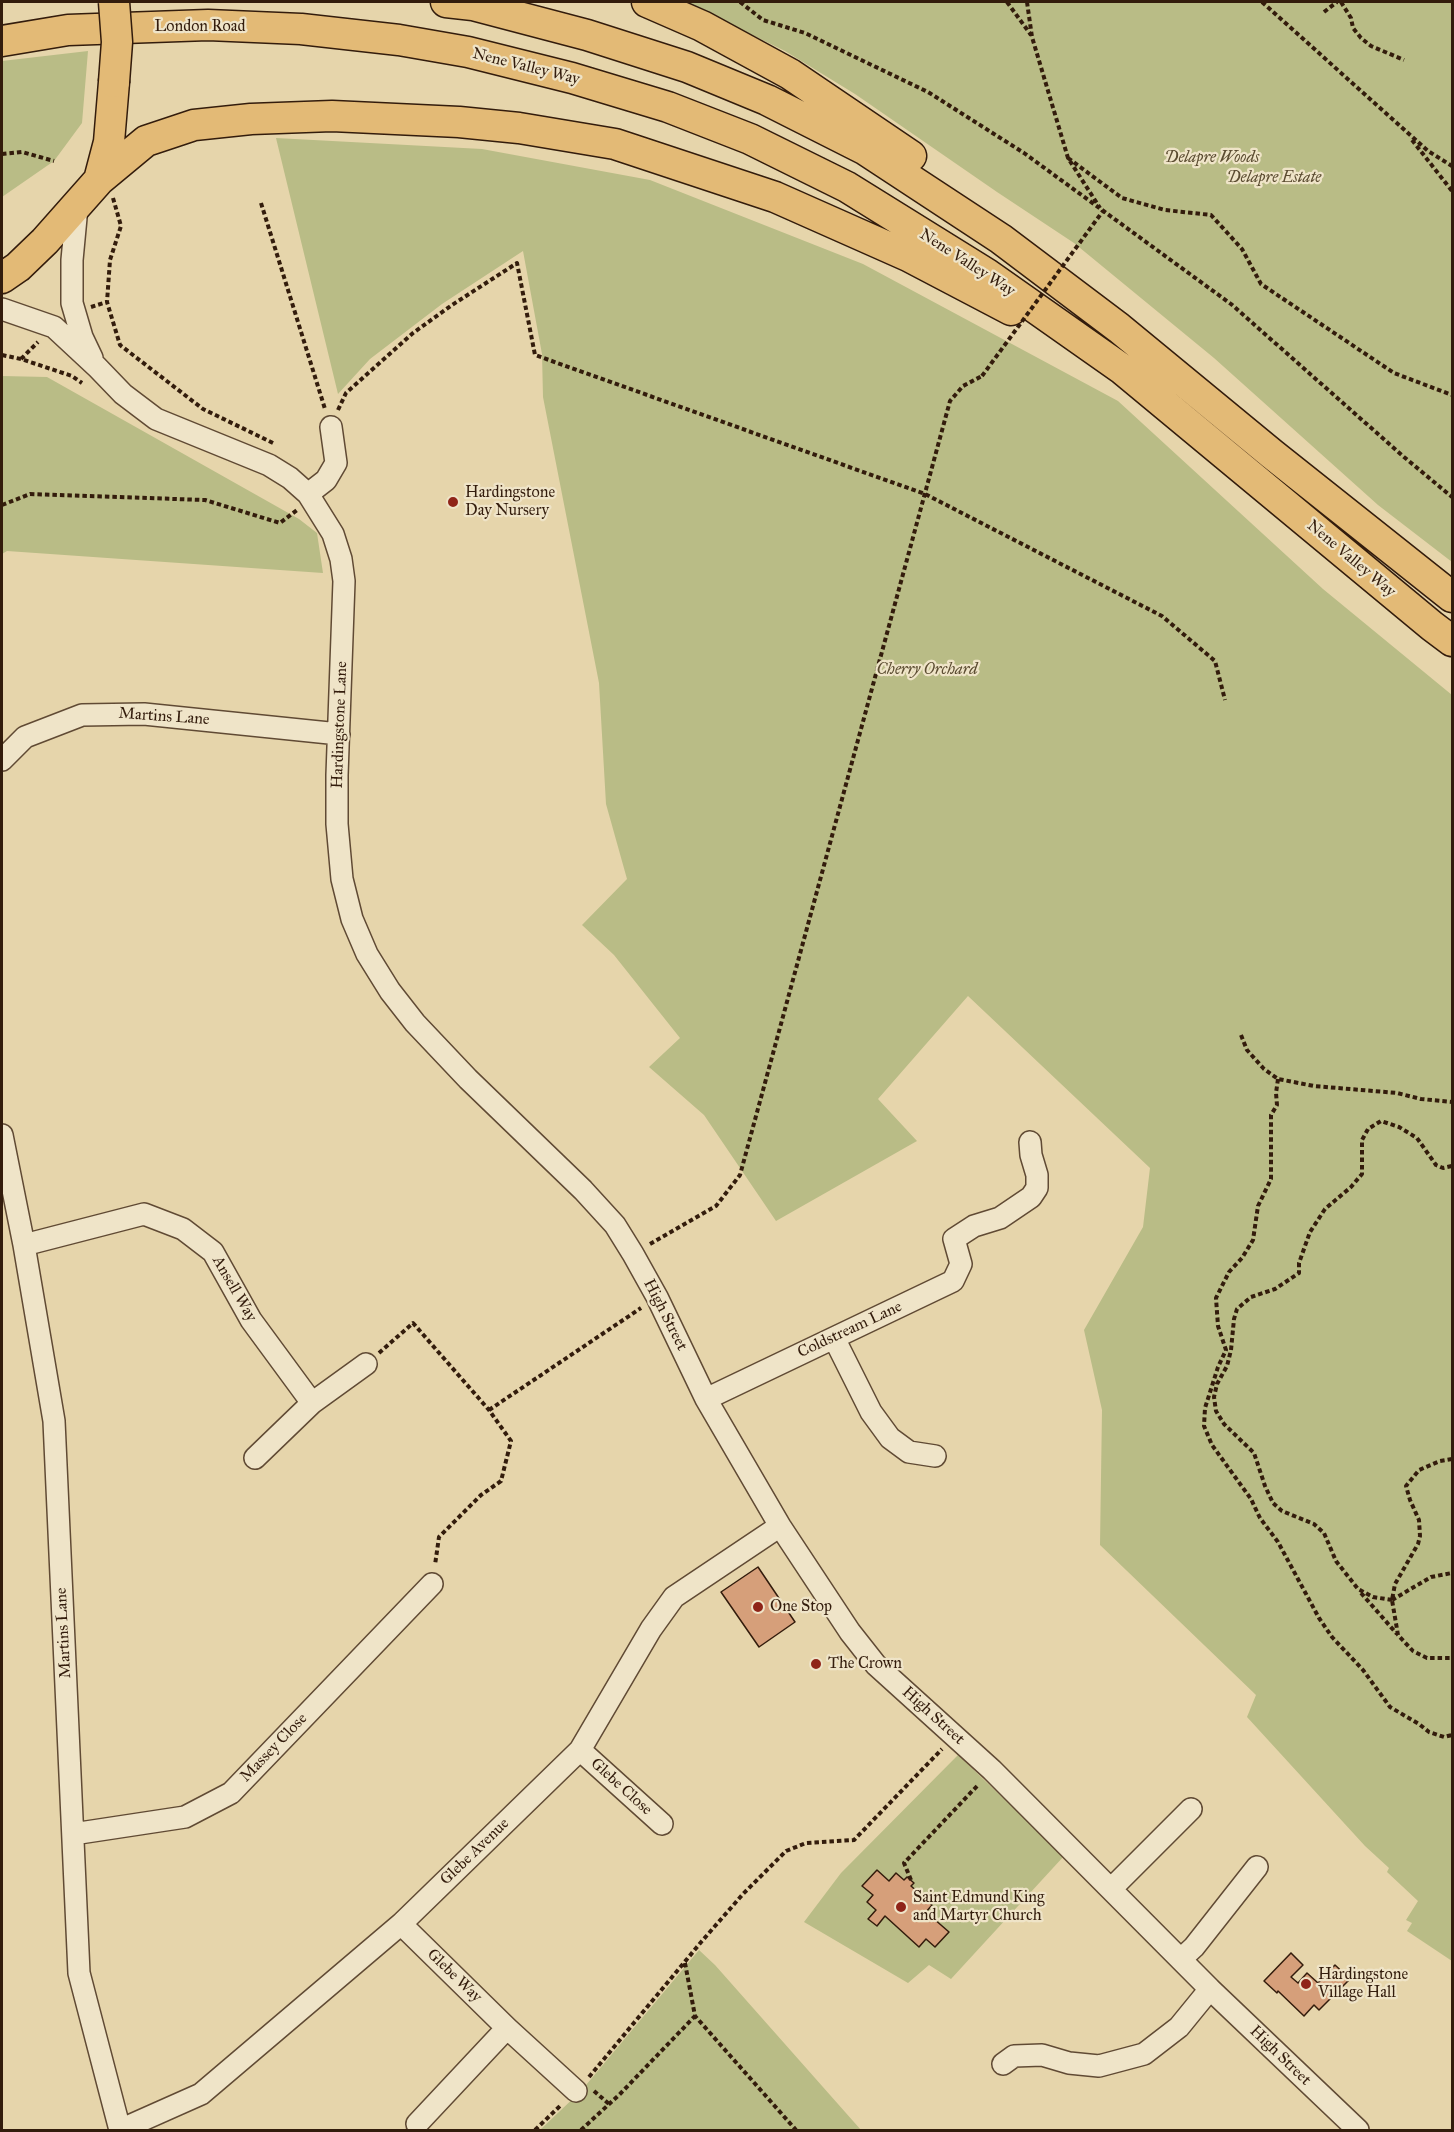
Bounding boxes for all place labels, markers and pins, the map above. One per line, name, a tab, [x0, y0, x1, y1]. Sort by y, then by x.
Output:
place label: Hardingstone Day Nursery	[465, 483, 555, 521]
marker: Hardingstone Day Nursery	[446, 495, 460, 509]
place label: One Stop	[770, 1597, 832, 1617]
marker: One Stop	[751, 1600, 765, 1614]
place label: The Crown	[828, 1654, 902, 1674]
marker: The Crown	[809, 1657, 823, 1671]
place label: Saint Edmund King and Martyr Church	[913, 1888, 1044, 1926]
marker: Saint Edmund King and Martyr Church	[894, 1900, 908, 1914]
place label: Hardingstone Village Hall	[1318, 1965, 1408, 2003]
marker: Hardingstone Village Hall	[1299, 1977, 1313, 1991]

